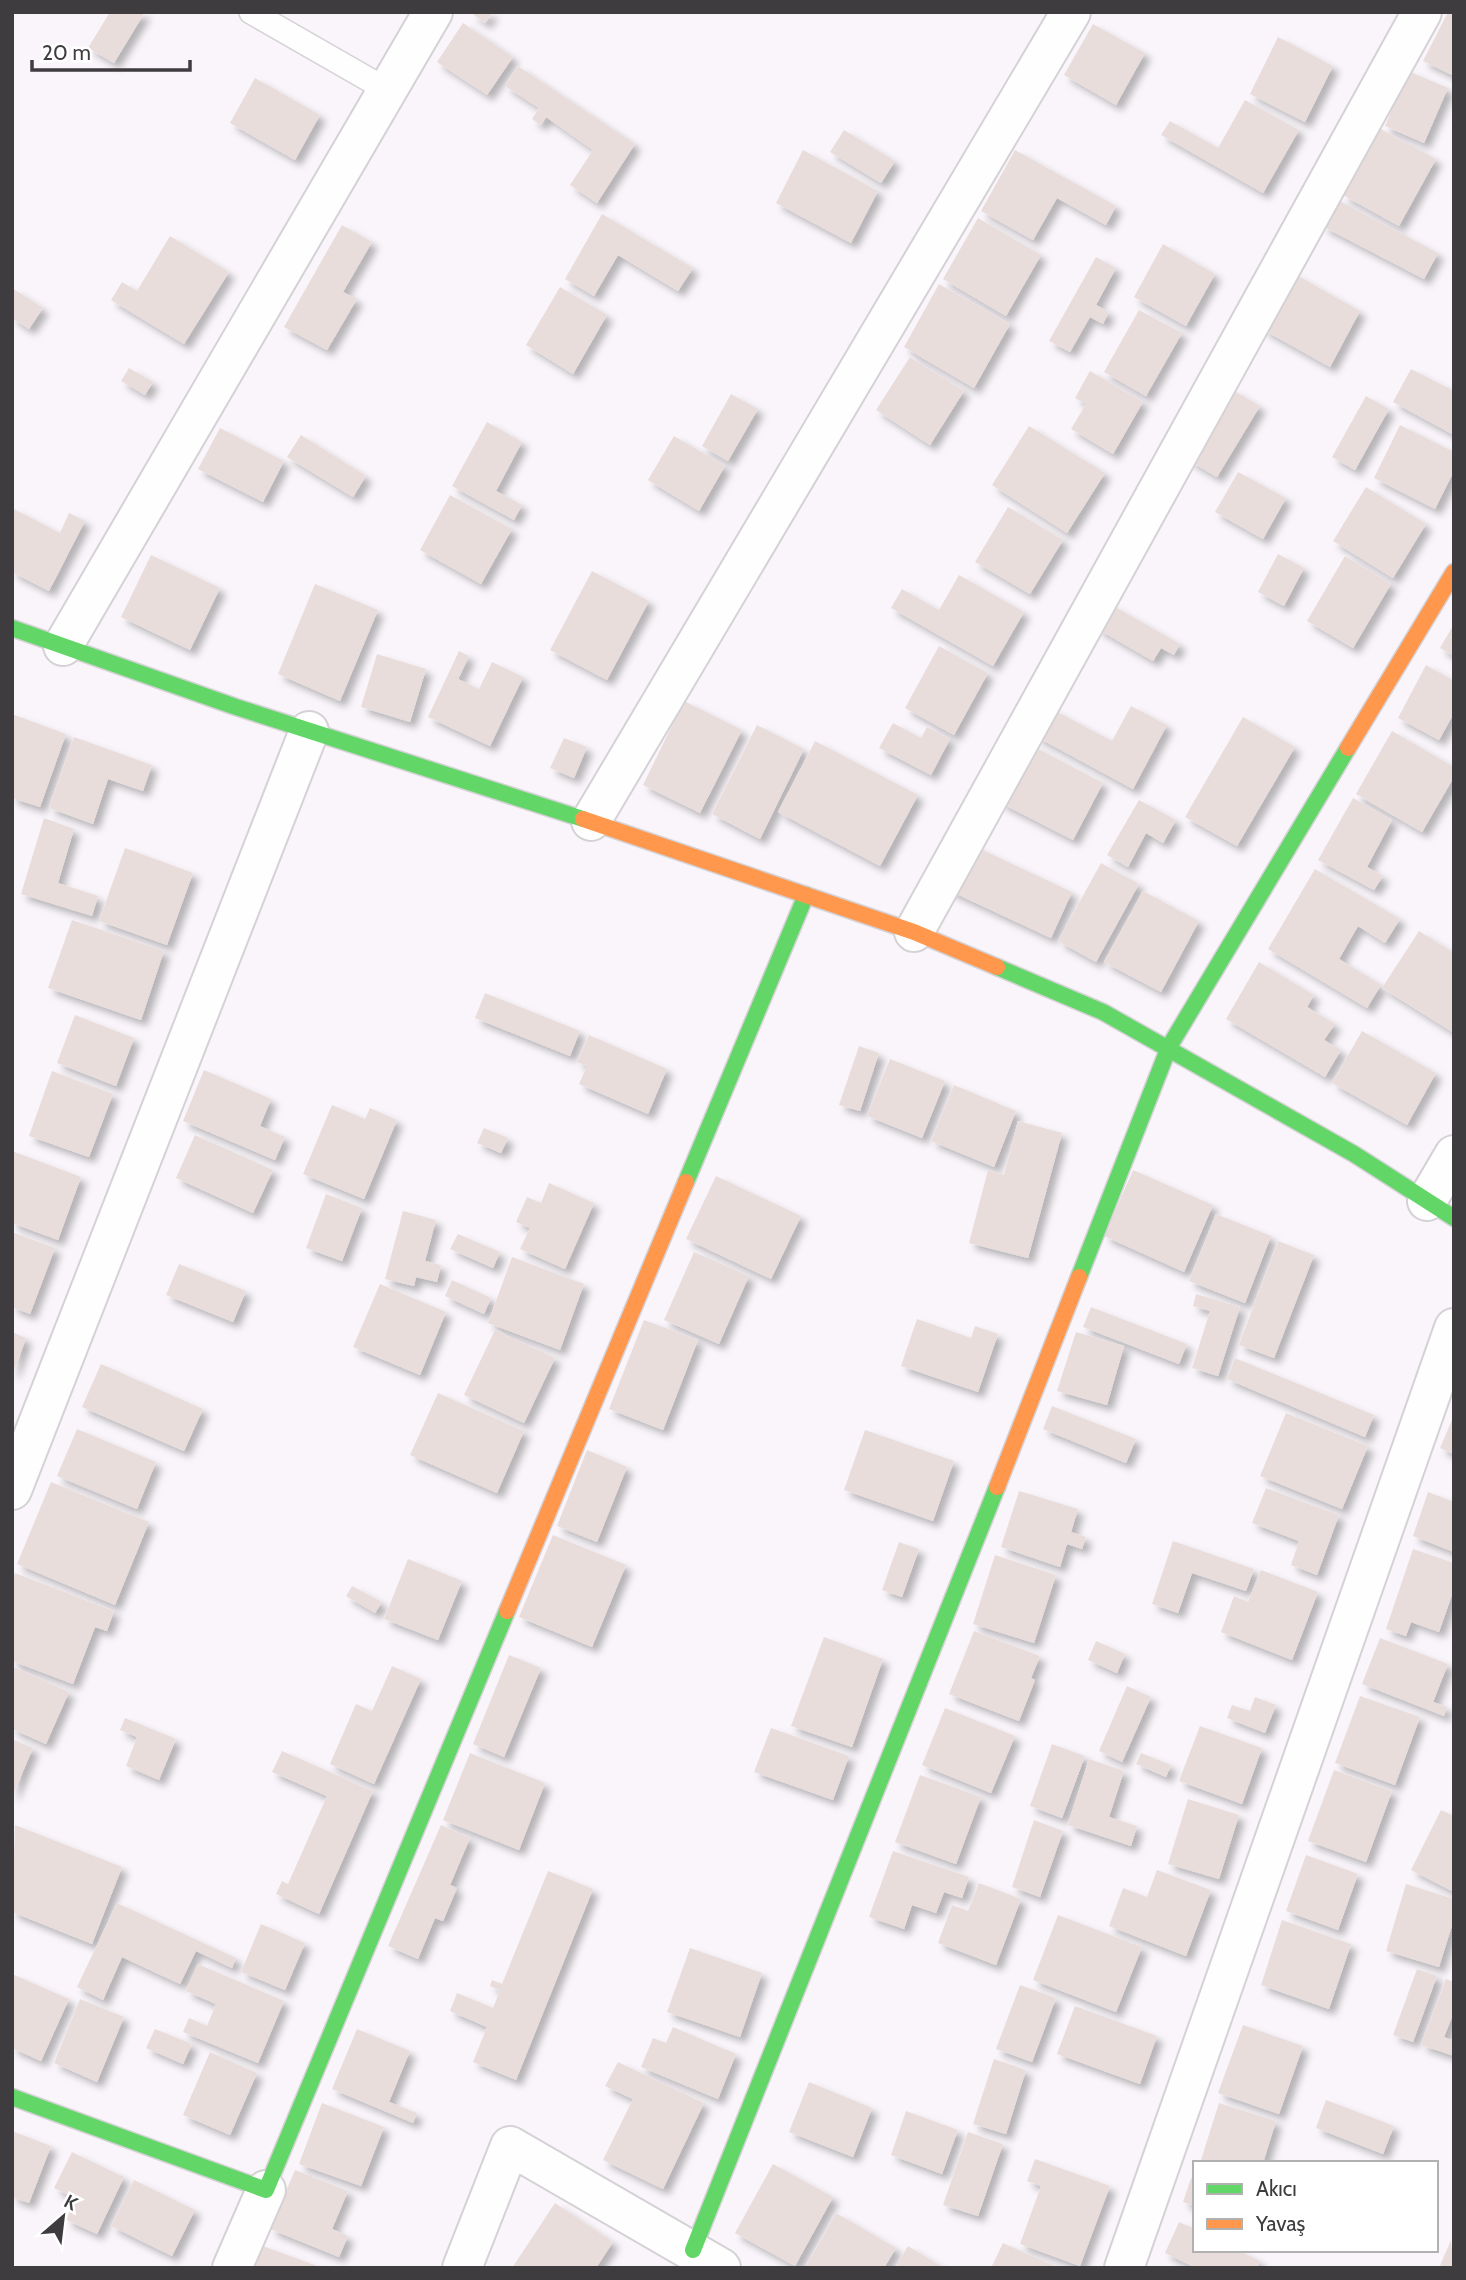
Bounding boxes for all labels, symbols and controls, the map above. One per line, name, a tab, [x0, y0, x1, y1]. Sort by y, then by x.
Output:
scale bar	[32, 28, 189, 72]
text: 20 m	[42, 40, 91, 65]
legend	[1193, 2161, 1438, 2252]
text: Akıcı	[1256, 2176, 1297, 2201]
north arrow	[28, 2182, 98, 2252]
text: K	[60, 2189, 81, 2215]
text: Yavaş	[1255, 2211, 1305, 2236]

